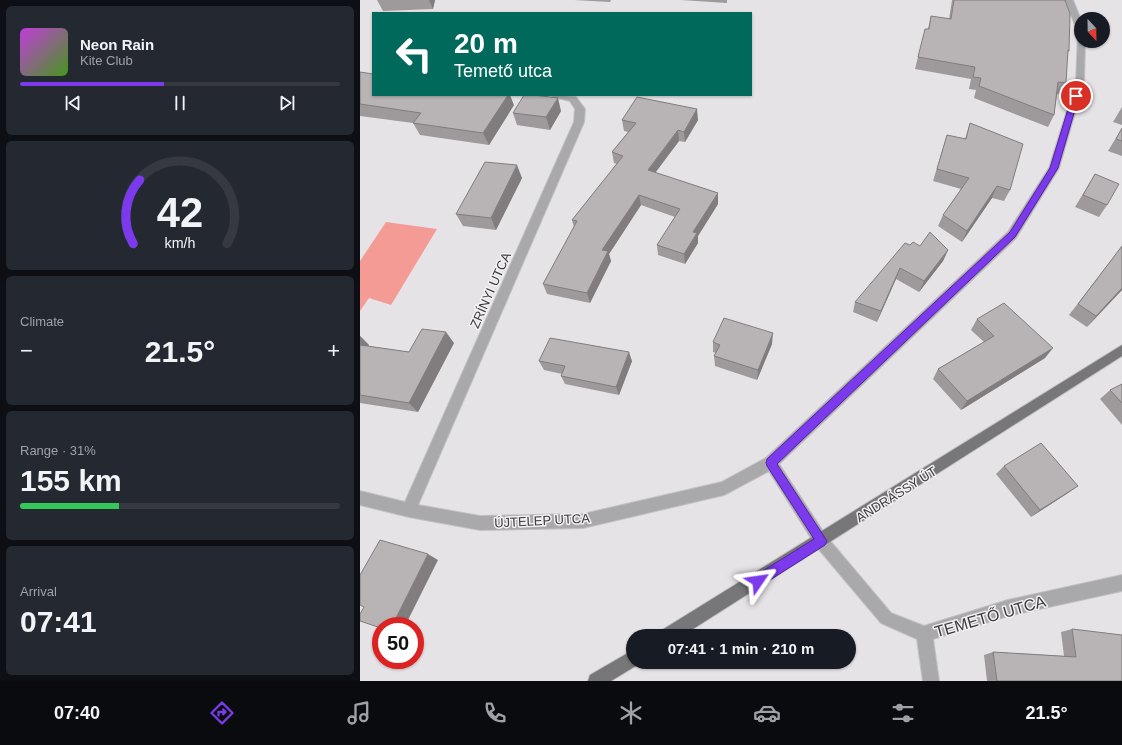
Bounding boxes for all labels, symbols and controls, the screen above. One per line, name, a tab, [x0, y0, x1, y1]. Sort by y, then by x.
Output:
north arrow	[1074, 12, 1110, 48]
map controls	[1074, 12, 1110, 48]
icon: left	[388, 28, 440, 80]
text: 20 m	[454, 28, 518, 59]
text: Neon Rain	[80, 36, 154, 53]
text: Kite Club	[80, 53, 133, 68]
text: Temető utca	[454, 61, 552, 81]
pin	[1059, 79, 1093, 113]
icon: arrive	[1065, 85, 1087, 107]
icon: previous	[62, 92, 84, 114]
icon: pause	[169, 92, 191, 114]
icon: next	[276, 92, 298, 114]
text: 42	[157, 188, 203, 235]
text: km/h	[165, 234, 196, 250]
street label: ZRÍNYI UTCA	[467, 250, 514, 331]
text: Climate	[20, 314, 64, 329]
text: 21.5°	[145, 335, 215, 368]
text: −	[20, 338, 33, 363]
text: +	[327, 338, 340, 363]
text: Range · 31%	[20, 443, 96, 458]
text: 155 km	[20, 464, 122, 497]
street label: ANDRÁSSY ÚT	[853, 464, 939, 525]
street label: ÚJTELEP UTCA	[494, 510, 591, 530]
position arrow	[737, 560, 779, 602]
text: Arrival	[20, 584, 57, 599]
street label: TEMETŐ UTCA	[932, 591, 1048, 640]
text: 07:41	[20, 605, 97, 638]
speed limit sign: 50	[372, 617, 424, 669]
text: 07:41 · 1 min · 210 m	[668, 640, 814, 657]
icon: directions	[208, 699, 236, 727]
icon: music	[345, 699, 373, 727]
icon: phone	[481, 699, 509, 727]
icon: climate	[617, 699, 645, 727]
icon: car	[753, 699, 781, 727]
icon: filters	[889, 699, 917, 727]
text: 07:40	[54, 703, 100, 723]
text: 21.5°	[1026, 703, 1068, 723]

